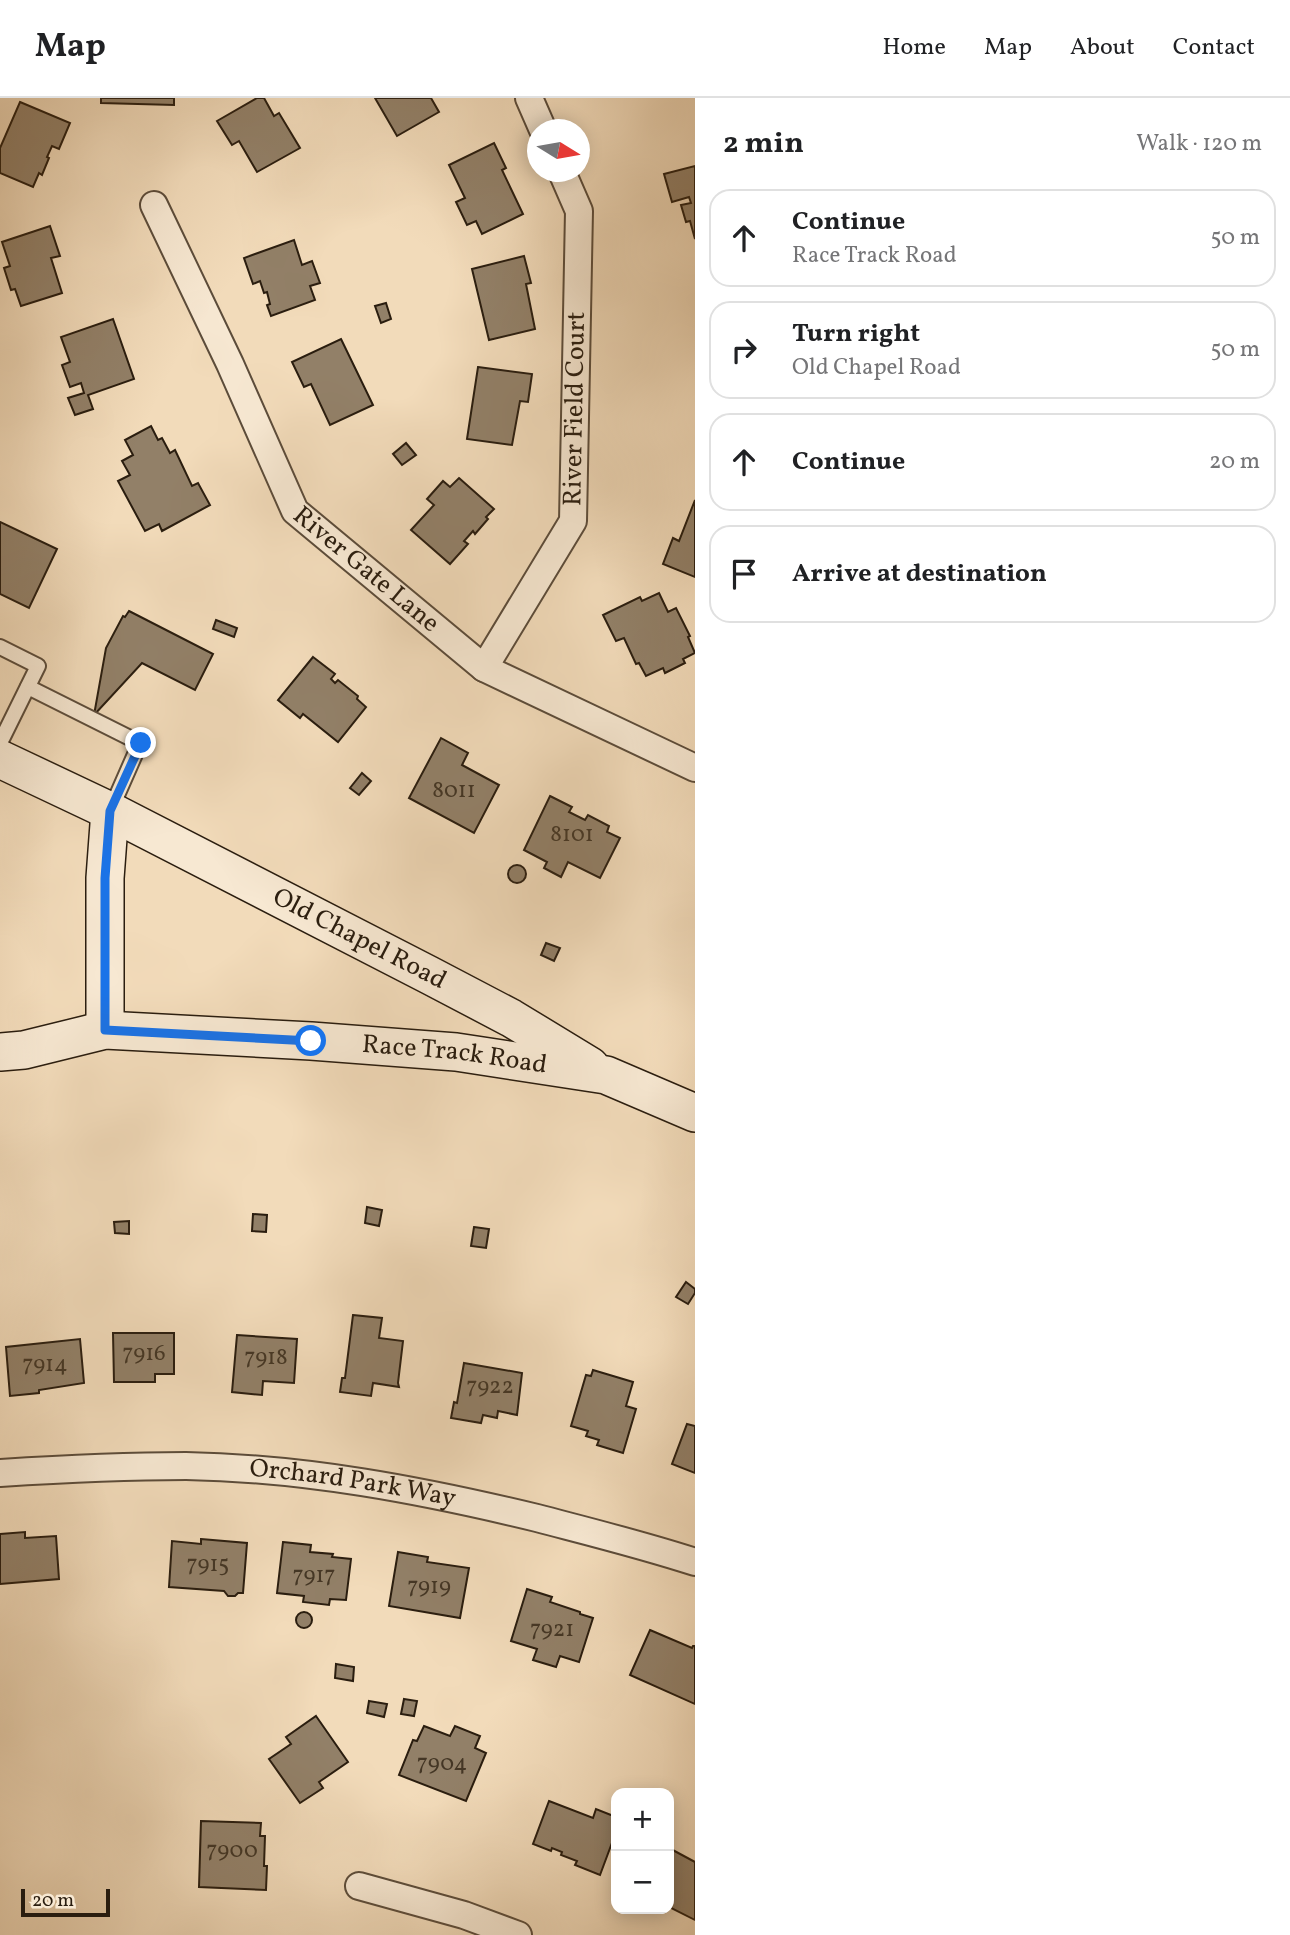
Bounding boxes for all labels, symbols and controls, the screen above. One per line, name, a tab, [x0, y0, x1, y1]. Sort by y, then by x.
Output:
text: Map	[35, 25, 106, 71]
text: Home	[882, 31, 946, 65]
text: Map	[984, 31, 1032, 65]
text: About	[1070, 31, 1135, 65]
text: Contact	[1173, 31, 1255, 65]
north arrow	[527, 119, 590, 182]
text: 2 min	[723, 123, 804, 165]
text: Walk · 120 m	[1136, 128, 1262, 160]
text: Continue	[792, 204, 905, 240]
icon: ahead	[725, 219, 763, 257]
text: 50 m	[1211, 222, 1260, 254]
text: Race Track Road	[792, 240, 957, 272]
street label: River Field Court	[555, 311, 595, 507]
text: Turn right	[792, 316, 920, 352]
icon: right	[725, 331, 763, 369]
text: 50 m	[1211, 334, 1260, 366]
text: Old Chapel Road	[792, 352, 961, 384]
icon: ahead	[725, 443, 763, 481]
text: Continue	[792, 444, 905, 480]
text: 20 m	[1209, 446, 1260, 478]
street label: River Gate Lane	[285, 498, 447, 641]
icon: arrive	[725, 555, 763, 593]
text: Arrive at destination	[792, 556, 1047, 592]
route end	[125, 727, 156, 758]
house number: 8011	[432, 775, 476, 807]
house number: 8101	[550, 819, 594, 851]
street label: Old Chapel Road	[266, 879, 453, 999]
route start	[295, 1025, 326, 1056]
street label: Race Track Road	[361, 1027, 550, 1084]
house number: 7916	[122, 1338, 166, 1370]
house number: 7918	[244, 1342, 288, 1374]
house number: 7914	[22, 1349, 68, 1381]
house number: 7922	[466, 1371, 514, 1403]
street label: Orchard Park Way	[248, 1451, 459, 1517]
house number: 7915	[187, 1549, 229, 1581]
house number: 7917	[293, 1560, 335, 1592]
house number: 7919	[407, 1571, 451, 1603]
house number: 7921	[530, 1614, 574, 1646]
house number: 7904	[417, 1748, 467, 1780]
map controls	[611, 1788, 674, 1914]
button: +	[611, 1788, 674, 1851]
house number: 7900	[206, 1835, 258, 1867]
button: −	[611, 1851, 674, 1914]
scale bar	[21, 1886, 110, 1918]
text: 20 m	[32, 1888, 74, 1914]

